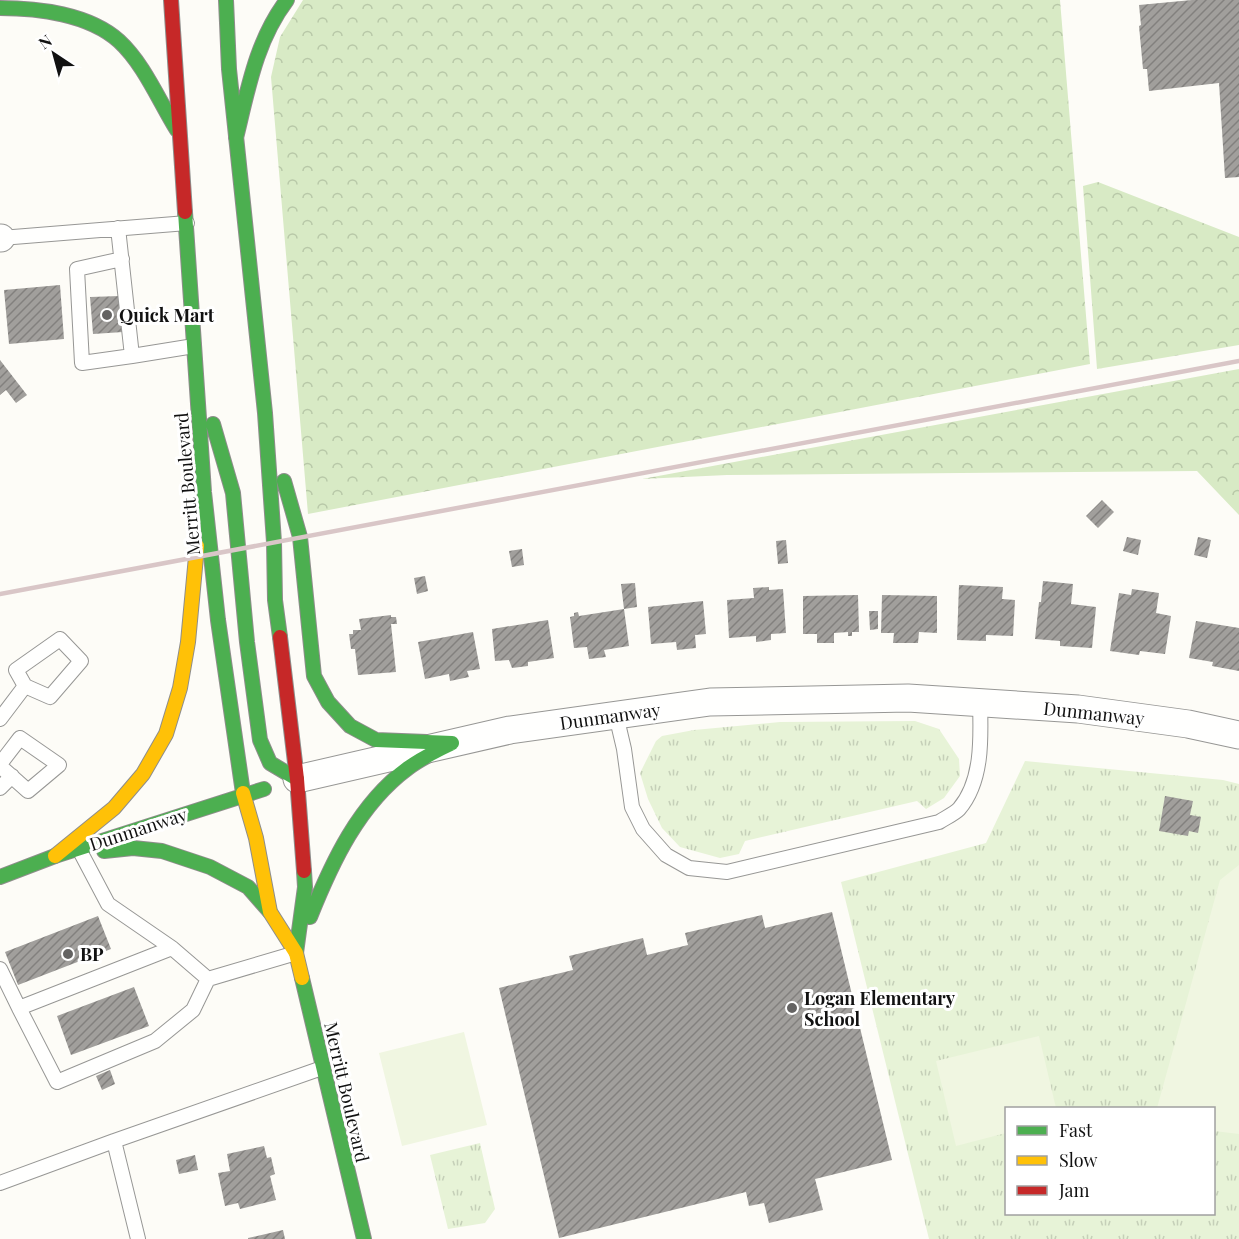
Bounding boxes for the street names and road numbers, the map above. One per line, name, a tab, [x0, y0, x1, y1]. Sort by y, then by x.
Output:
street label: Merritt Boulevard	[169, 411, 205, 556]
street label: Dunmanway	[1042, 696, 1146, 730]
street label: Dunmanway	[558, 697, 662, 735]
street label: Dunmanway	[86, 802, 190, 856]
street label: Merritt Boulevard	[319, 1020, 375, 1165]

